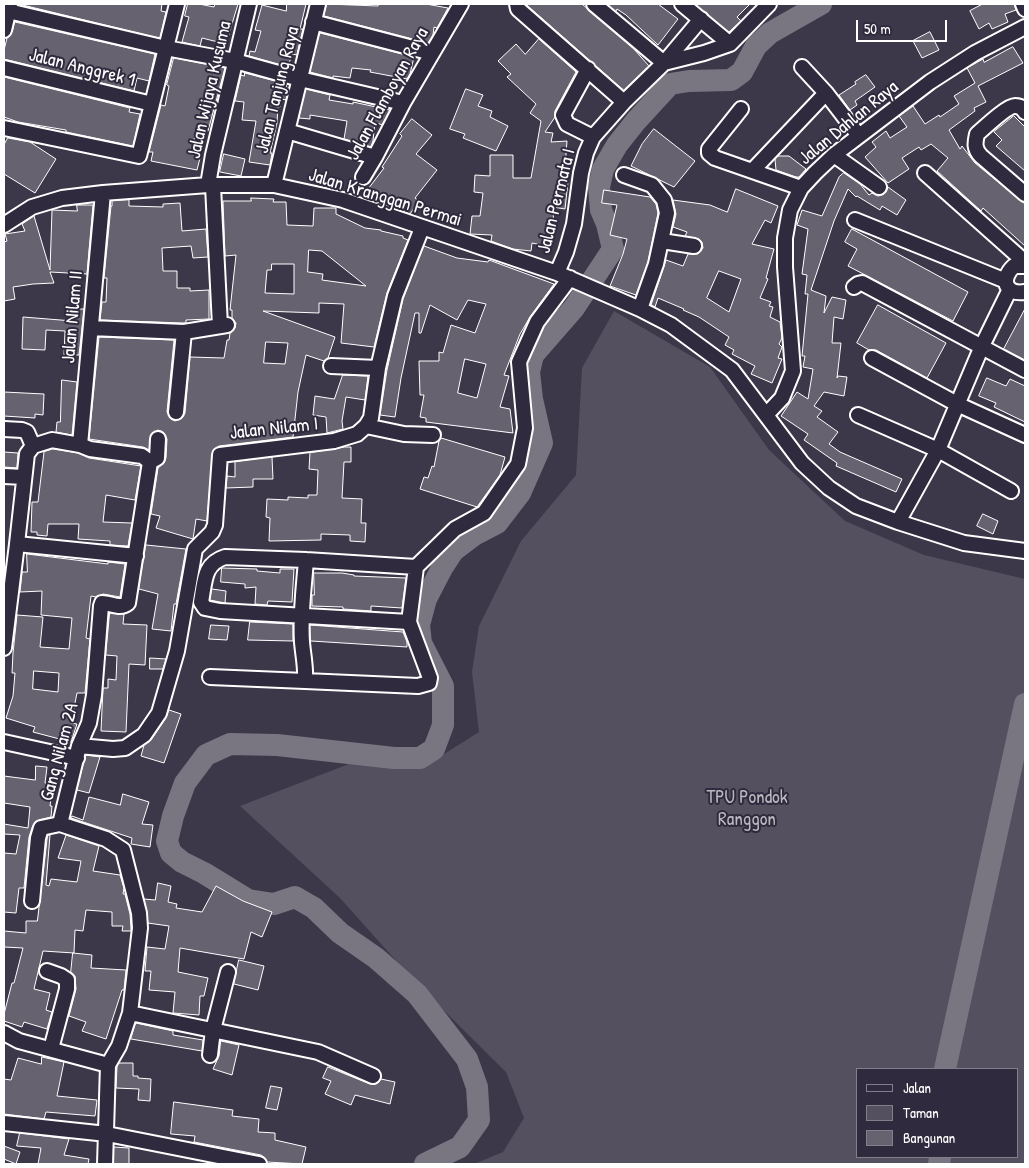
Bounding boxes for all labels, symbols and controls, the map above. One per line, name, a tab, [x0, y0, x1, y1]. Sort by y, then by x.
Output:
scale bar	[859, 10, 950, 42]
text: 50 m	[864, 18, 891, 39]
street label: Jalan Wijaya Kusuma	[183, 19, 237, 161]
street label: Jalan Tanjung Raya	[251, 24, 305, 156]
street label: Jalan Flamboyan Raya	[342, 24, 434, 164]
street label: Jalan Anggrek 1	[26, 44, 138, 92]
street label: Jalan Dahlan Raya	[795, 76, 903, 170]
street label: Jalan Permata I	[533, 146, 581, 256]
street label: Jalan Kranggan Permai	[306, 164, 464, 232]
street label: Jalan Nilam II	[58, 270, 88, 364]
street label: Jalan Nilam I	[229, 413, 319, 445]
street label: Gang Nilam 2A	[36, 701, 84, 803]
park label: TPU Pondok Ranggon	[706, 787, 788, 831]
legend	[856, 1068, 1019, 1158]
text: Jalan	[903, 1077, 931, 1098]
text: Taman	[903, 1102, 939, 1123]
text: Bangunan	[903, 1127, 955, 1148]

